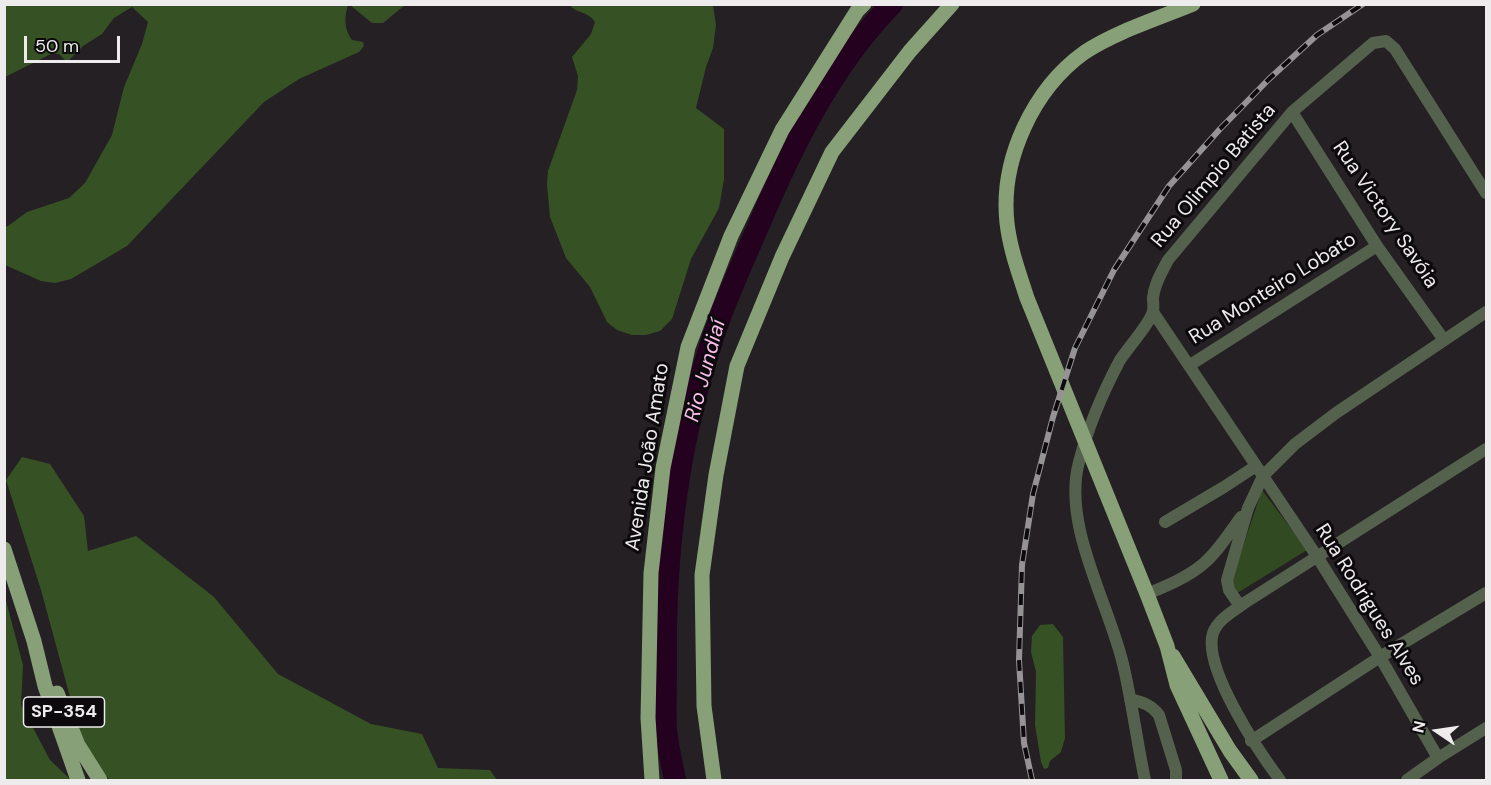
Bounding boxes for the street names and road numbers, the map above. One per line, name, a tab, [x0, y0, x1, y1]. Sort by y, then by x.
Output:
street label: Rua Olimpio Batista	[1147, 99, 1281, 253]
street label: Rua Victory Savóia	[1327, 137, 1443, 293]
street label: Rua Monteiro Lobato	[1185, 228, 1361, 350]
street label: Avenida João Amato	[621, 361, 675, 553]
street label: Rua Rodrigues Alves	[1310, 520, 1428, 690]
road number: SP-354	[23, 697, 104, 727]

